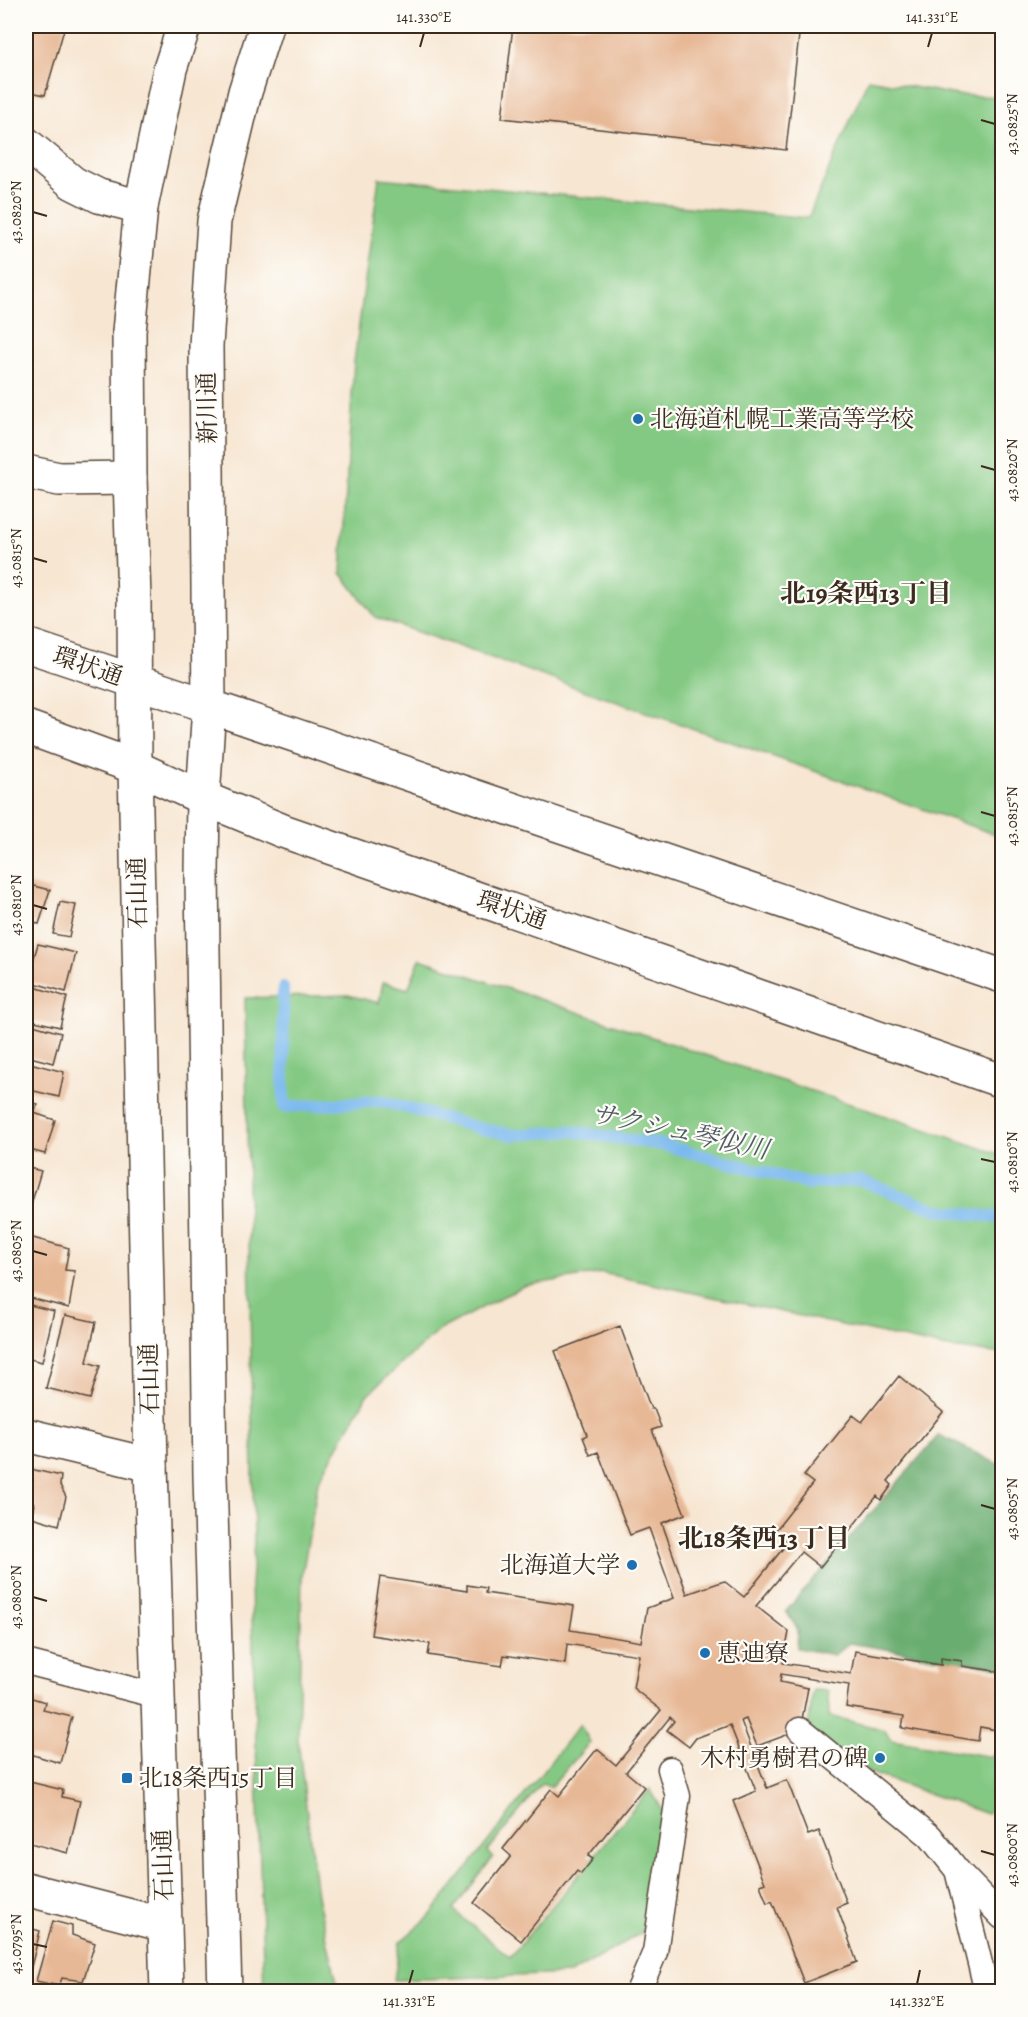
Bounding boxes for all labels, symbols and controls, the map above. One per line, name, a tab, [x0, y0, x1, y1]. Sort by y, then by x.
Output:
text: 141.330°E	[396, 7, 452, 27]
text: 141.331°E	[906, 7, 958, 27]
text: 43.0825°N	[1002, 93, 1022, 155]
text: 43.0820°N	[6, 180, 26, 244]
street label: 新川通	[190, 372, 224, 444]
place label: 北海道札幌工業高等学校	[650, 403, 914, 435]
marker: 北海道札幌工業高等学校	[631, 412, 645, 426]
text: 43.0820°N	[1002, 438, 1022, 502]
text: 43.0815°N	[6, 528, 26, 588]
district label: 北19条西13丁目	[780, 576, 952, 611]
street label: 環状通	[49, 639, 127, 693]
text: 43.0815°N	[1002, 786, 1022, 846]
street label: 石山通	[120, 857, 154, 929]
text: 43.0810°N	[6, 874, 26, 936]
street label: 環状通	[473, 883, 551, 937]
water label: サクシュ琴似川	[588, 1096, 775, 1168]
text: 43.0810°N	[1002, 1131, 1022, 1193]
text: 43.0805°N	[6, 1219, 26, 1282]
street label: 石山通	[132, 1343, 166, 1415]
text: 43.0805°N	[1002, 1477, 1022, 1540]
district label: 北18条西13丁目	[678, 1521, 850, 1556]
place label: 北海道大学	[500, 1549, 620, 1581]
marker: 北海道大学	[625, 1558, 639, 1572]
text: 43.0800°N	[6, 1565, 26, 1629]
place label: 恵迪寮	[717, 1637, 789, 1669]
marker: 恵迪寮	[698, 1646, 712, 1660]
place label: 木村勇樹君の碑	[700, 1742, 868, 1774]
marker: 木村勇樹君の碑	[873, 1751, 887, 1765]
place label: 北18条西15丁目	[139, 1762, 297, 1794]
marker: 北18条西15丁目	[120, 1771, 134, 1785]
text: 43.0800°N	[1002, 1823, 1022, 1887]
street label: 石山通	[146, 1828, 180, 1902]
text: 43.0795°N	[6, 1914, 26, 1974]
text: 141.331°E	[383, 1991, 435, 2011]
text: 141.332°E	[890, 1991, 944, 2011]

